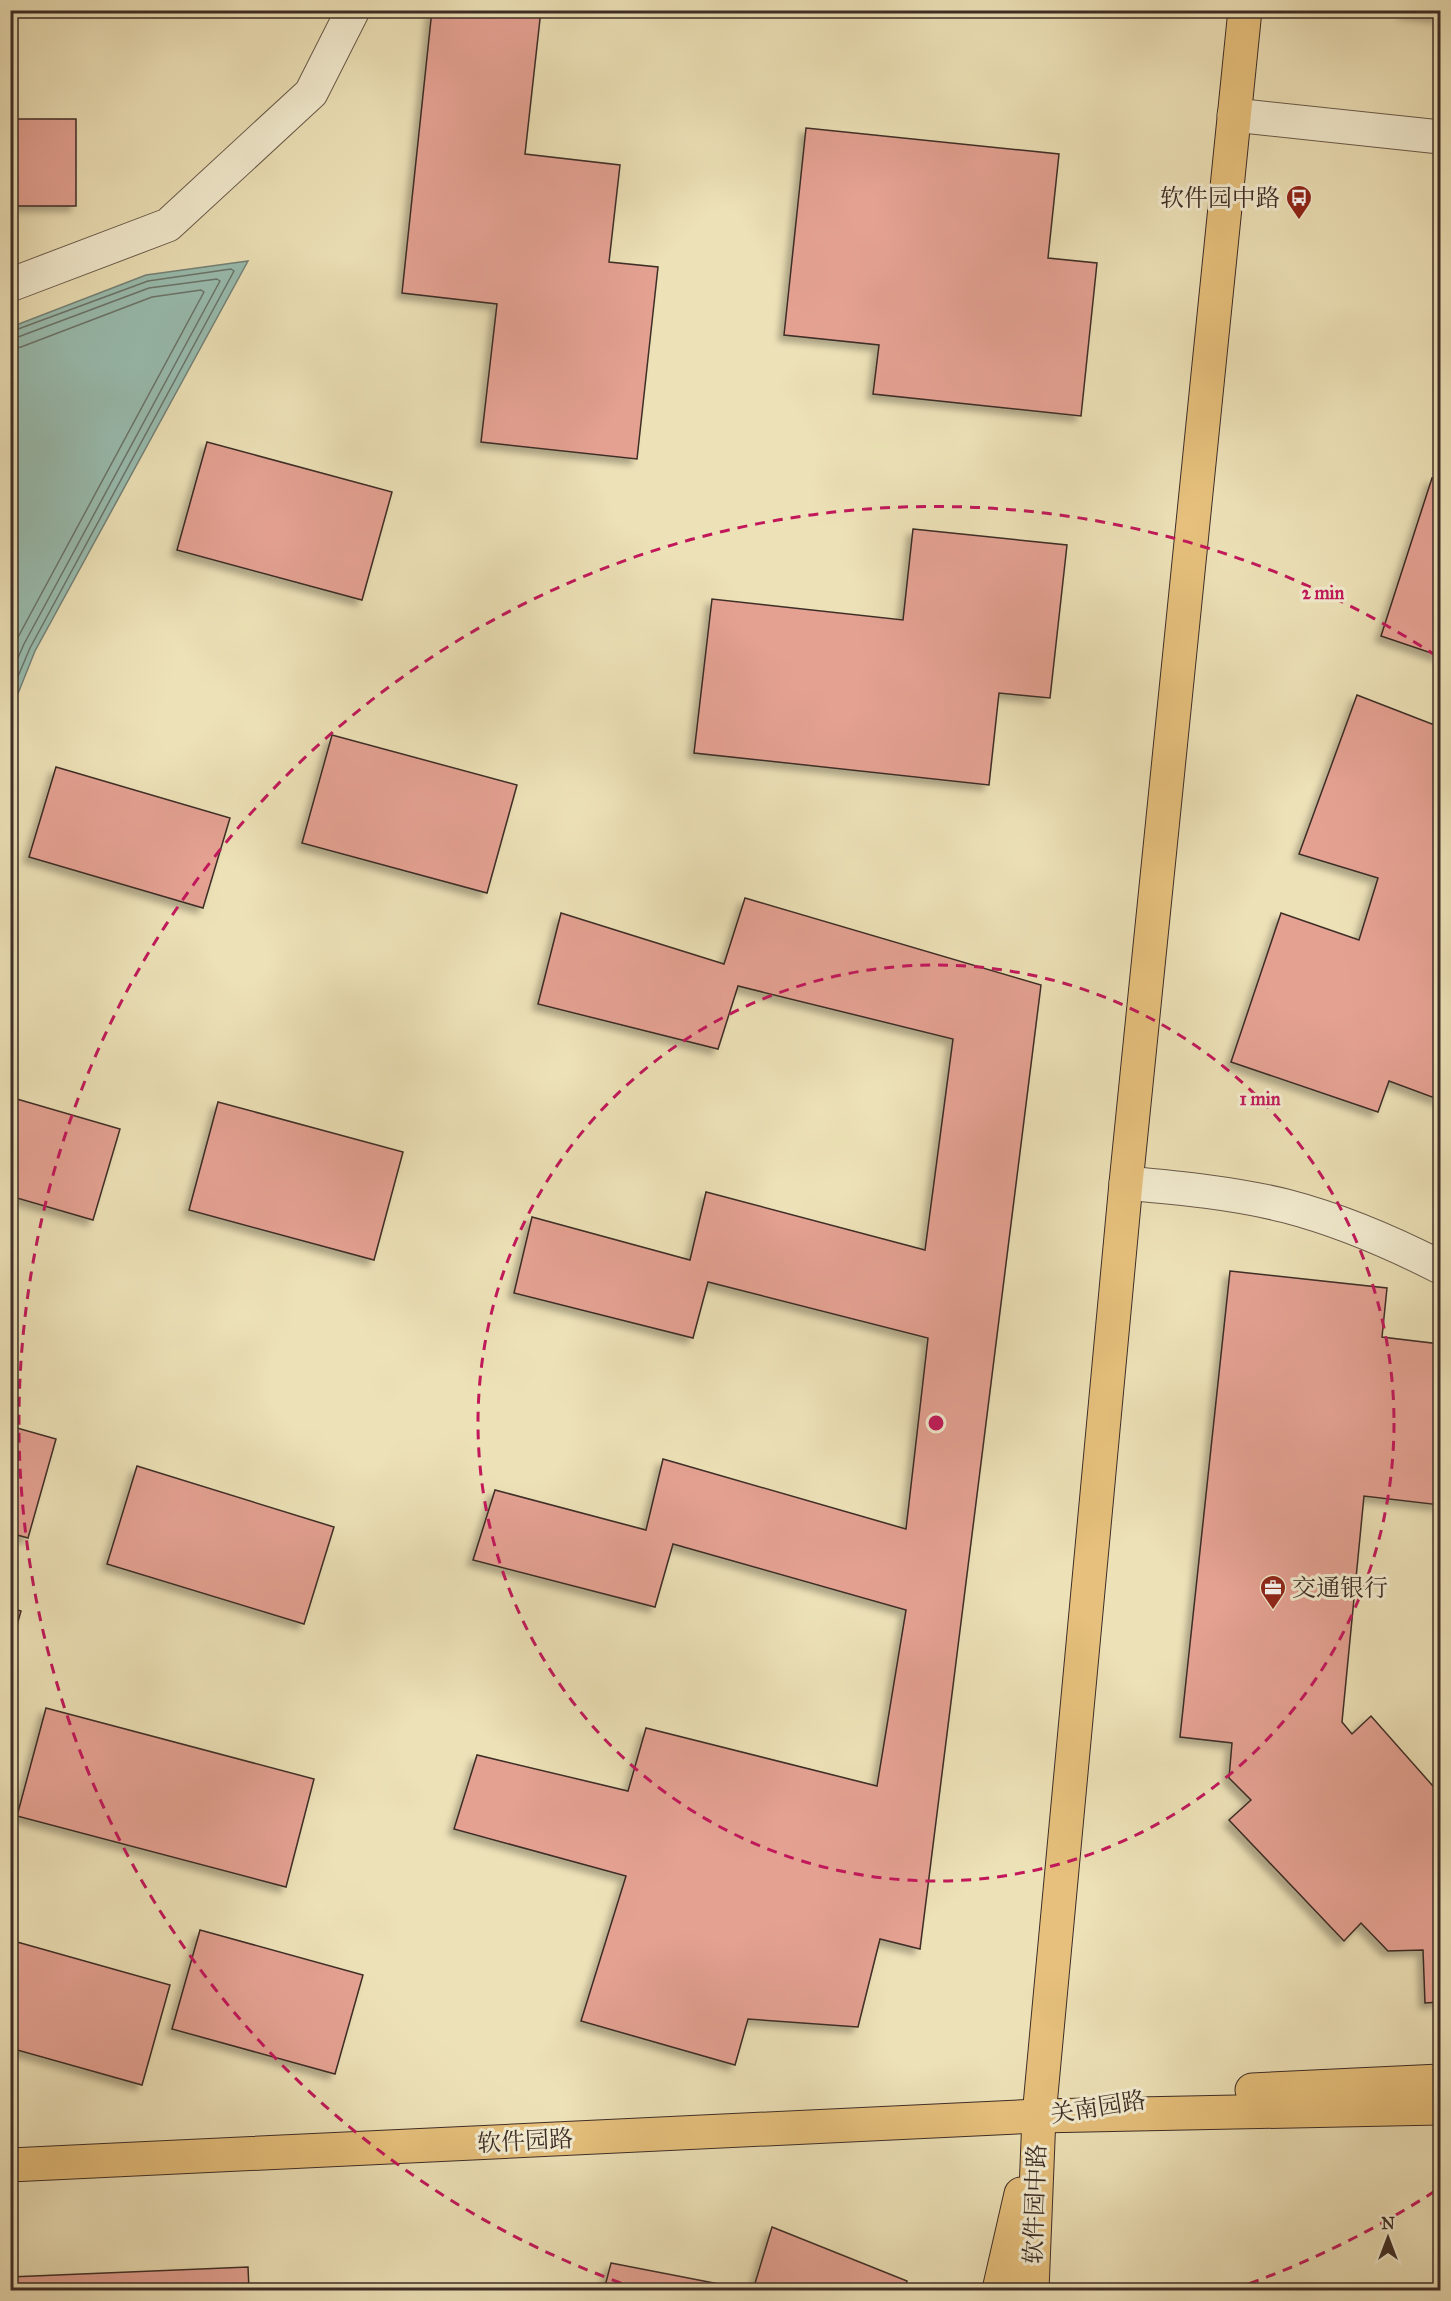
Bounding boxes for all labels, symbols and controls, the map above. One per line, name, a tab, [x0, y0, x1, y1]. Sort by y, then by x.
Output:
place label: 软件园中路	[1160, 183, 1280, 213]
bus stop icon: 软件园中路	[1284, 183, 1314, 221]
text: 2 min	[1302, 582, 1345, 604]
text: 1 min	[1240, 1088, 1281, 1110]
centre of rings	[926, 1413, 946, 1433]
office icon: 交通银行	[1258, 1573, 1288, 1611]
place label: 交通银行	[1292, 1573, 1388, 1603]
street label: 关南园路	[1048, 2085, 1148, 2129]
street label: 软件园路	[476, 2124, 574, 2158]
street label: 软件园中路	[1018, 2144, 1052, 2264]
north arrow	[1358, 2208, 1418, 2268]
text: N	[1381, 2214, 1395, 2233]

